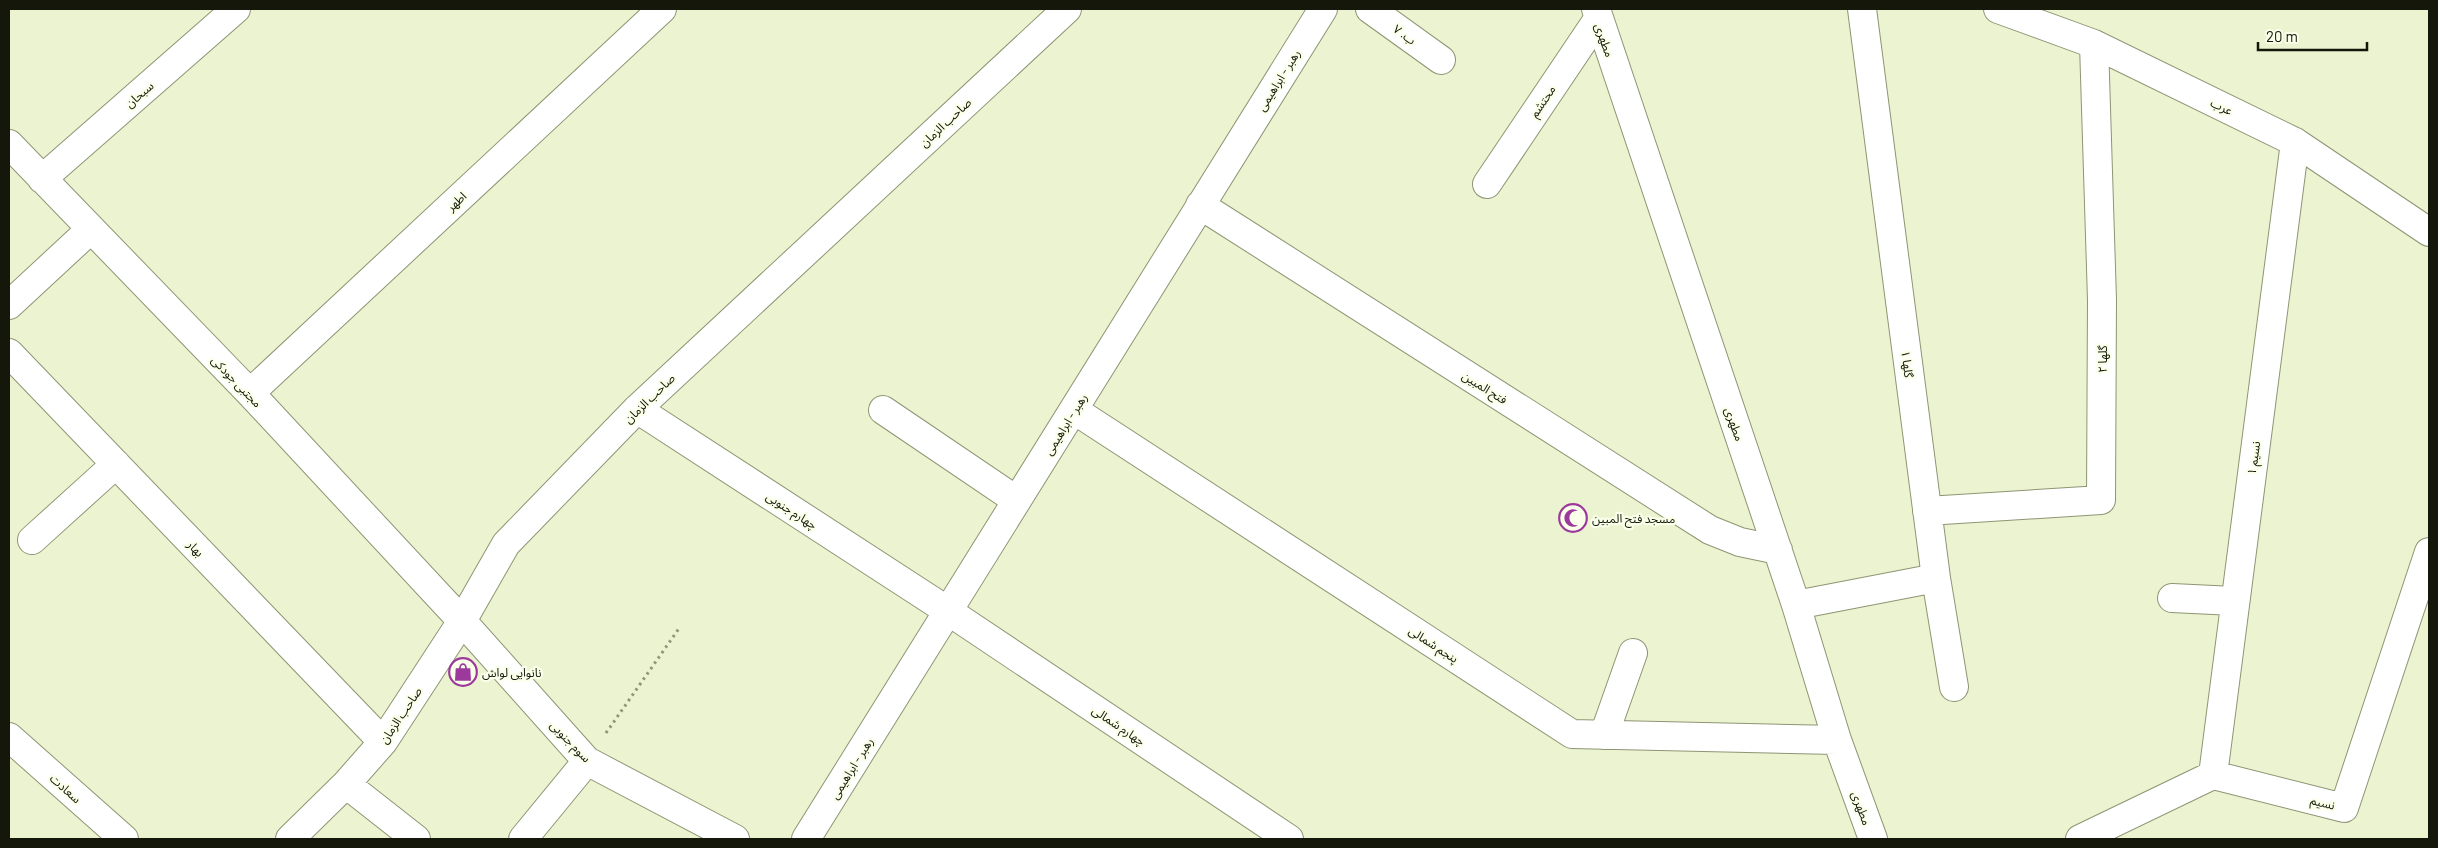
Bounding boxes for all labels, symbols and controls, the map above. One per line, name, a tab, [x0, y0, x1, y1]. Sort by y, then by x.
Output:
scale bar	[2258, 20, 2367, 52]
street label: ب. ۷	[1390, 21, 1419, 48]
street label: مطهری	[1592, 21, 1617, 59]
text: 20 m	[2266, 27, 2298, 45]
street label: رهبر - ابراهیمی	[1254, 47, 1303, 114]
street label: سبحان	[122, 78, 157, 111]
street label: محتشم	[1526, 82, 1560, 121]
street label: صاحب الزمان	[916, 95, 975, 150]
street label: عرب	[2208, 95, 2235, 118]
street label: اطهر	[443, 188, 470, 215]
street label: گلها ۲	[2095, 344, 2110, 373]
street label: گلها ۱	[1898, 350, 1917, 380]
street label: مجتبی جودکی	[208, 352, 265, 410]
street label: فتح المبین	[1458, 368, 1510, 409]
street label: صاحب الزمان	[621, 370, 678, 427]
street label: رهبر - ابراهیمی	[1041, 391, 1090, 458]
street label: مطهری	[1722, 405, 1747, 443]
street label: نسیم ۱	[2244, 440, 2265, 476]
street label: چهارم جنوبی	[762, 488, 820, 534]
mosque icon: مسجد فتح المبین	[1558, 503, 1588, 533]
place label: مسجد فتح المبین	[1592, 511, 1675, 528]
street label: بهار	[184, 536, 207, 560]
street label: پنجم شمالی	[1405, 623, 1461, 668]
shop icon: نانوایی لواش	[448, 657, 478, 687]
place label: نانوایی لواش	[482, 665, 541, 680]
street label: صاحب الزمان	[376, 684, 425, 747]
street label: چهارم شمالی	[1088, 702, 1148, 750]
street label: سوم جنوبی	[546, 717, 594, 767]
street label: رهبر - ابراهیمی	[827, 735, 876, 802]
street label: سعادت	[48, 770, 84, 806]
street label: مطهری	[1849, 789, 1875, 827]
street label: نسیم	[2309, 792, 2337, 815]

